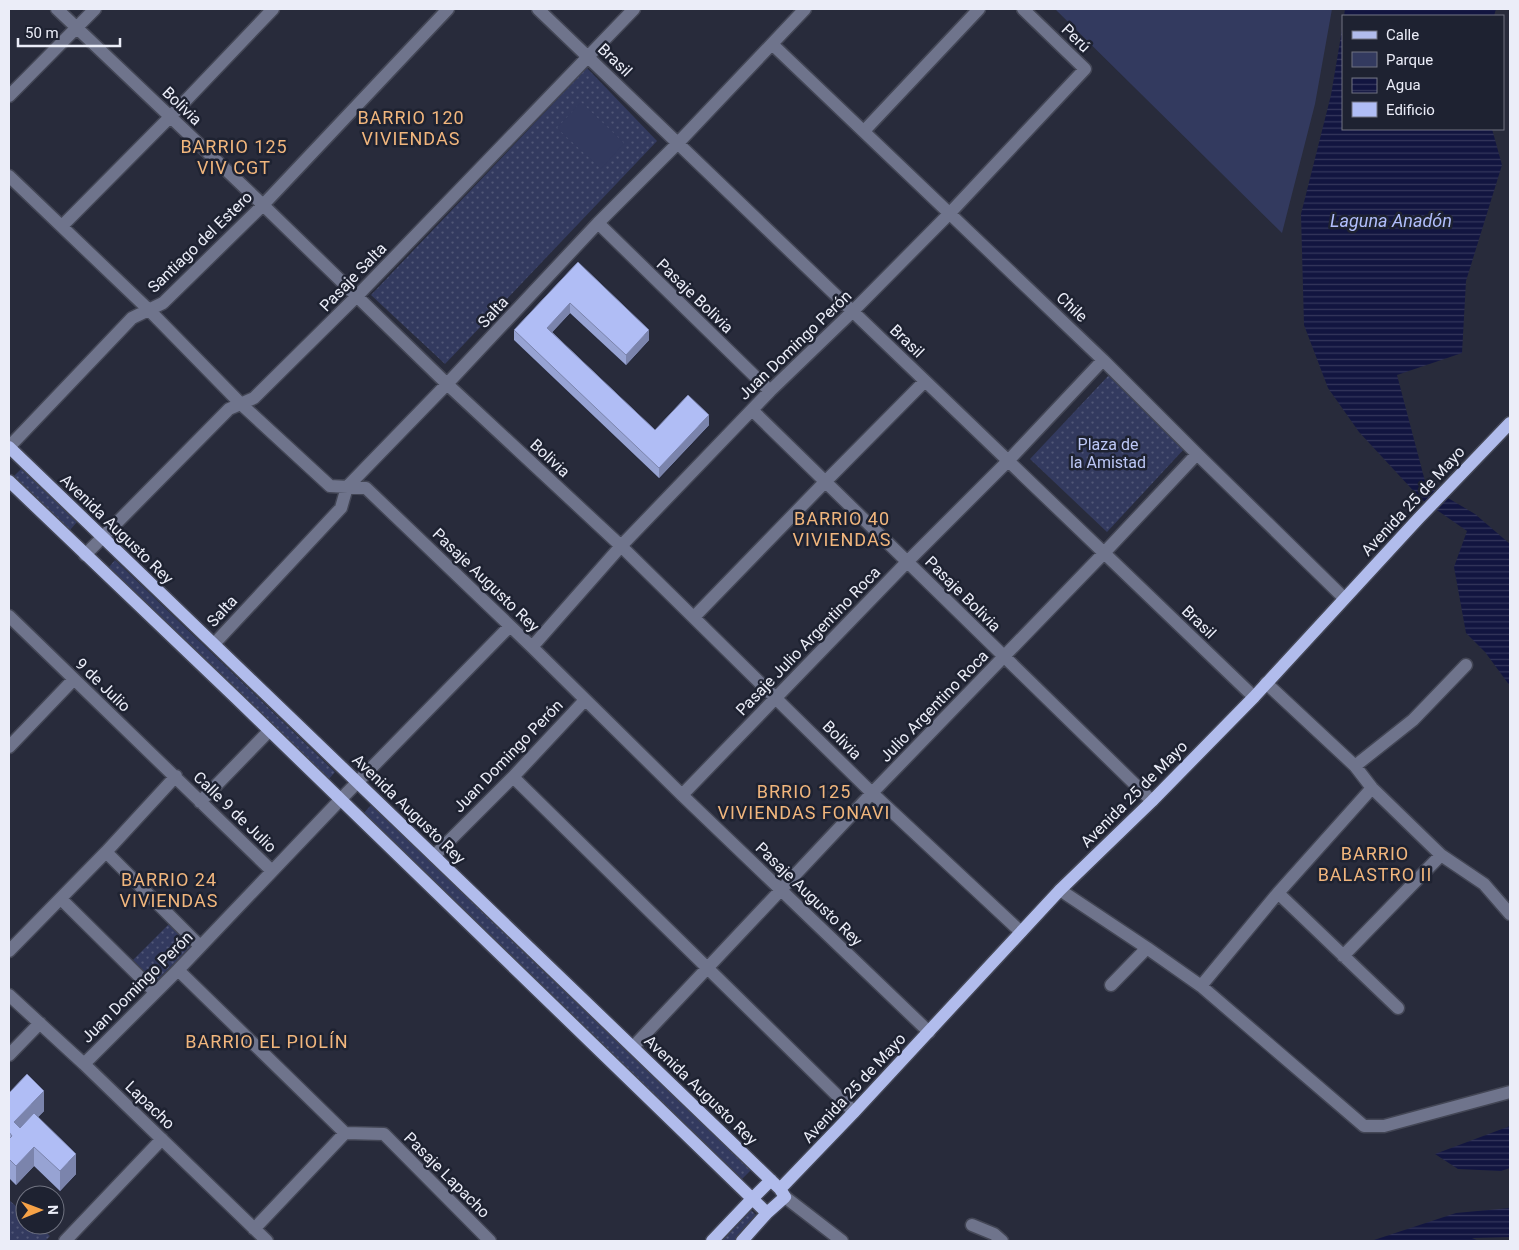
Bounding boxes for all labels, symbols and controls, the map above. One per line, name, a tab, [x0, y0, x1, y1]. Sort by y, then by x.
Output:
scale bar	[18, 15, 120, 47]
legend	[1342, 15, 1504, 130]
street label: Perú	[1058, 20, 1094, 56]
text: 50 m	[25, 24, 59, 42]
text: Calle	[1386, 26, 1419, 44]
street label: Brasil	[594, 39, 636, 81]
text: Parque	[1386, 51, 1433, 69]
text: Agua	[1386, 76, 1421, 94]
street label: Bolivia	[158, 83, 206, 129]
text: Edificio	[1386, 101, 1435, 119]
district label: BARRIO 120 VIVIENDAS	[357, 107, 465, 149]
district label: BARRIO 125 VIV CGT	[180, 136, 288, 178]
street label: Santiago del Estero	[144, 187, 256, 297]
water label: Laguna Anadón	[1330, 210, 1452, 231]
street label: Pasaje Salta	[316, 239, 390, 315]
street label: Pasaje Bolivia	[653, 255, 737, 337]
street label: Juan Domingo Perón	[735, 286, 855, 404]
street label: Chile	[1053, 288, 1091, 326]
street label: Salta	[474, 292, 512, 332]
street label: Brasil	[886, 320, 928, 362]
street label: Bolivia	[526, 435, 574, 481]
park label: Plaza de la Amistad	[1070, 435, 1146, 472]
street label: Avenida 25 de Mayo	[1357, 442, 1469, 560]
street label: Avenida Augusto Rey	[57, 470, 178, 588]
district label: BARRIO 40 VIVIENDAS	[793, 508, 891, 550]
street label: Pasaje Augusto Rey	[429, 524, 544, 636]
street label: Pasaje Bolivia	[921, 552, 1005, 636]
street label: Pasaje Julio Argentino Roca	[732, 563, 884, 719]
street label: Salta	[203, 591, 241, 631]
street label: Brasil	[1178, 601, 1220, 643]
street label: Julio Argentino Roca	[876, 646, 992, 766]
street label: 9 de Julio	[72, 654, 134, 716]
street label: Juan Domingo Perón	[449, 696, 567, 816]
street label: Bolivia	[819, 717, 865, 763]
street label: Avenida 25 de Mayo	[1077, 737, 1191, 851]
street label: Avenida Augusto Rey	[349, 750, 470, 868]
street label: Calle 9 de Julio	[189, 768, 281, 856]
district label: BRRIO 125 VIVIENDAS FONAVI	[718, 781, 890, 823]
street label: Pasaje Augusto Rey	[752, 838, 867, 950]
district label: BARRIO BALASTRO II	[1318, 843, 1432, 885]
district label: BARRIO 24 VIVIENDAS	[120, 869, 218, 911]
street label: Juan Domingo Perón	[77, 927, 197, 1047]
street label: Avenida 25 de Mayo	[798, 1029, 910, 1147]
district label: BARRIO EL PIOLÍN	[185, 1031, 349, 1052]
street label: Avenida Augusto Rey	[641, 1031, 762, 1149]
street label: Lapacho	[121, 1077, 179, 1133]
street label: Pasaje Lapacho	[400, 1128, 494, 1222]
north arrow	[15, 1185, 65, 1235]
text: N	[45, 1205, 61, 1215]

